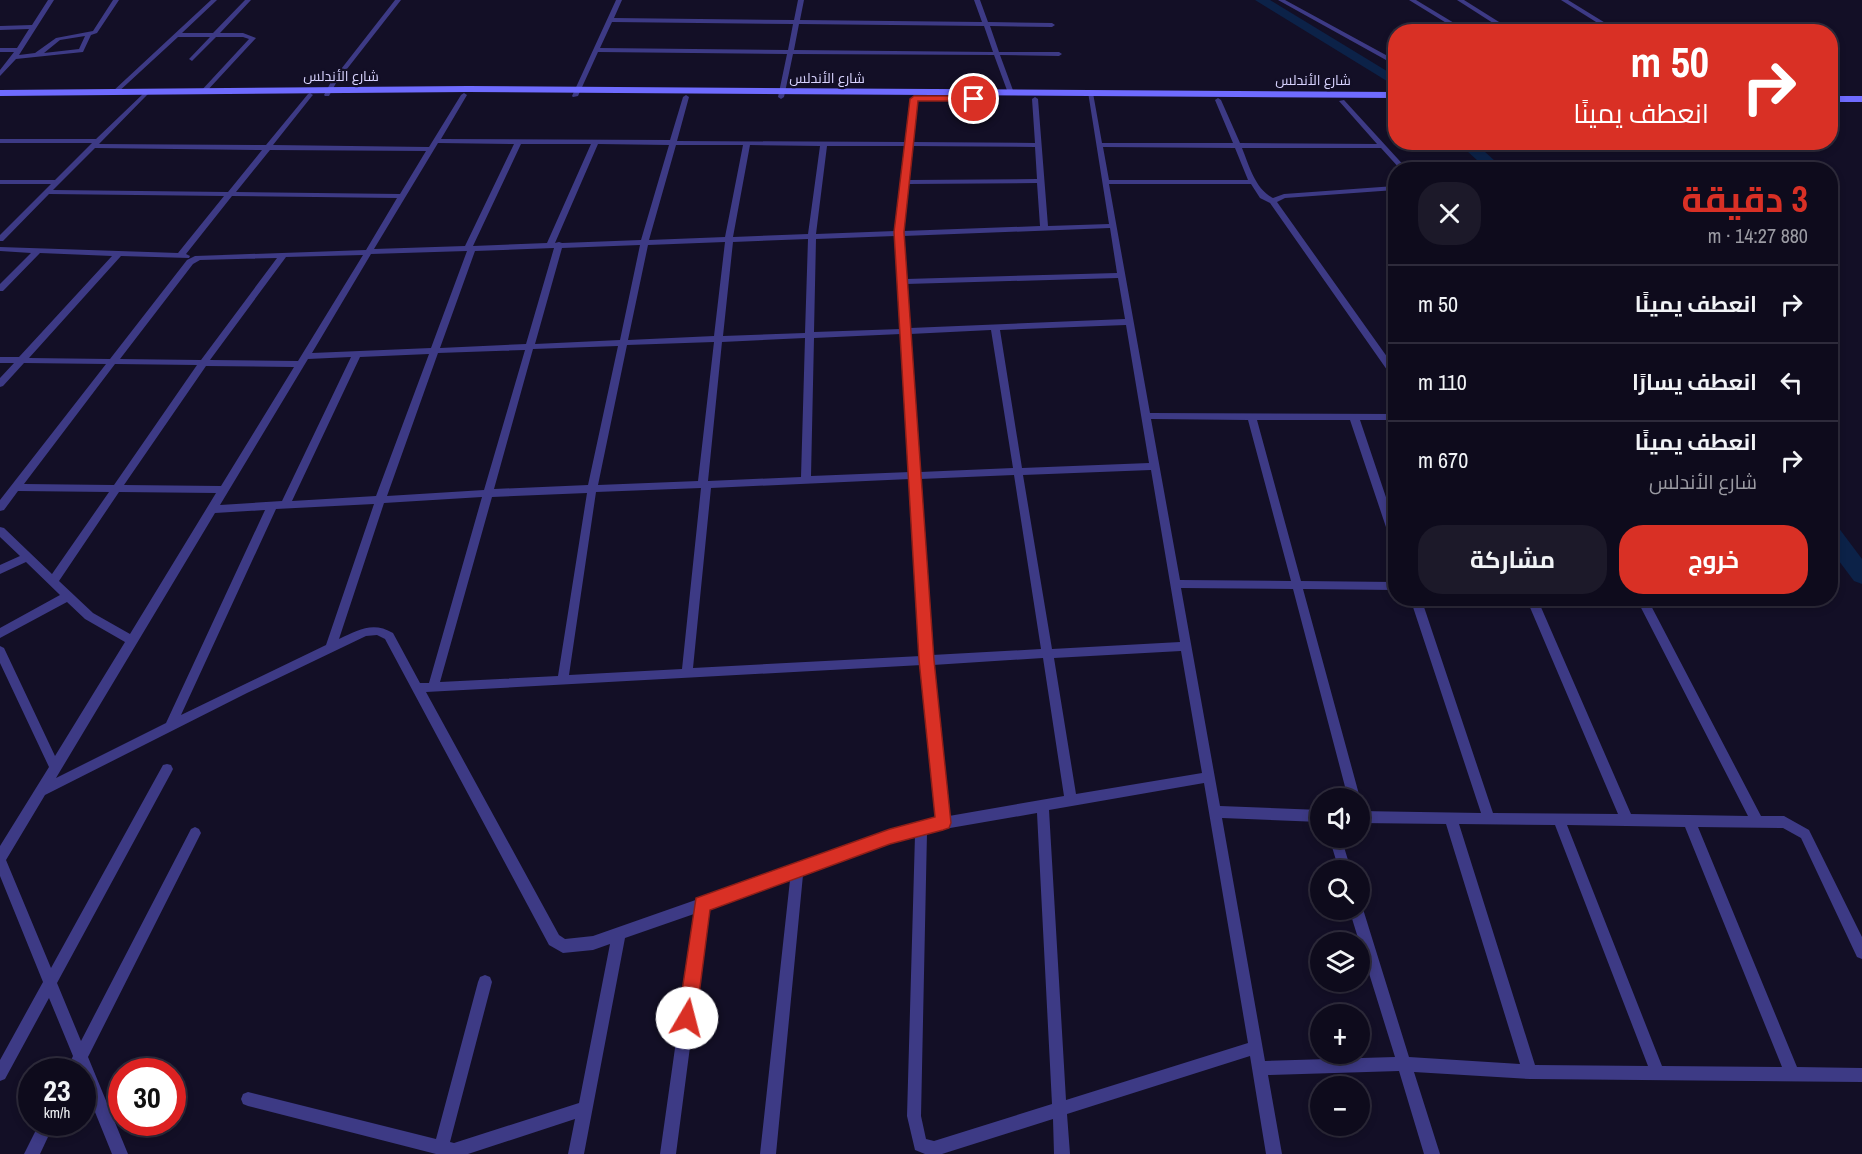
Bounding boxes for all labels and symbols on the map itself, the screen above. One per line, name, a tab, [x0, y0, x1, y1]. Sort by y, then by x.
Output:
street label: شارع الأندلس	[303, 67, 379, 85]
street label: شارع الأندلس	[789, 69, 865, 87]
street label: شارع الأندلس	[1275, 71, 1351, 89]
pin	[948, 73, 999, 124]
position arrow	[655, 986, 719, 1050]
speed limit sign: 30	[108, 1058, 186, 1136]

